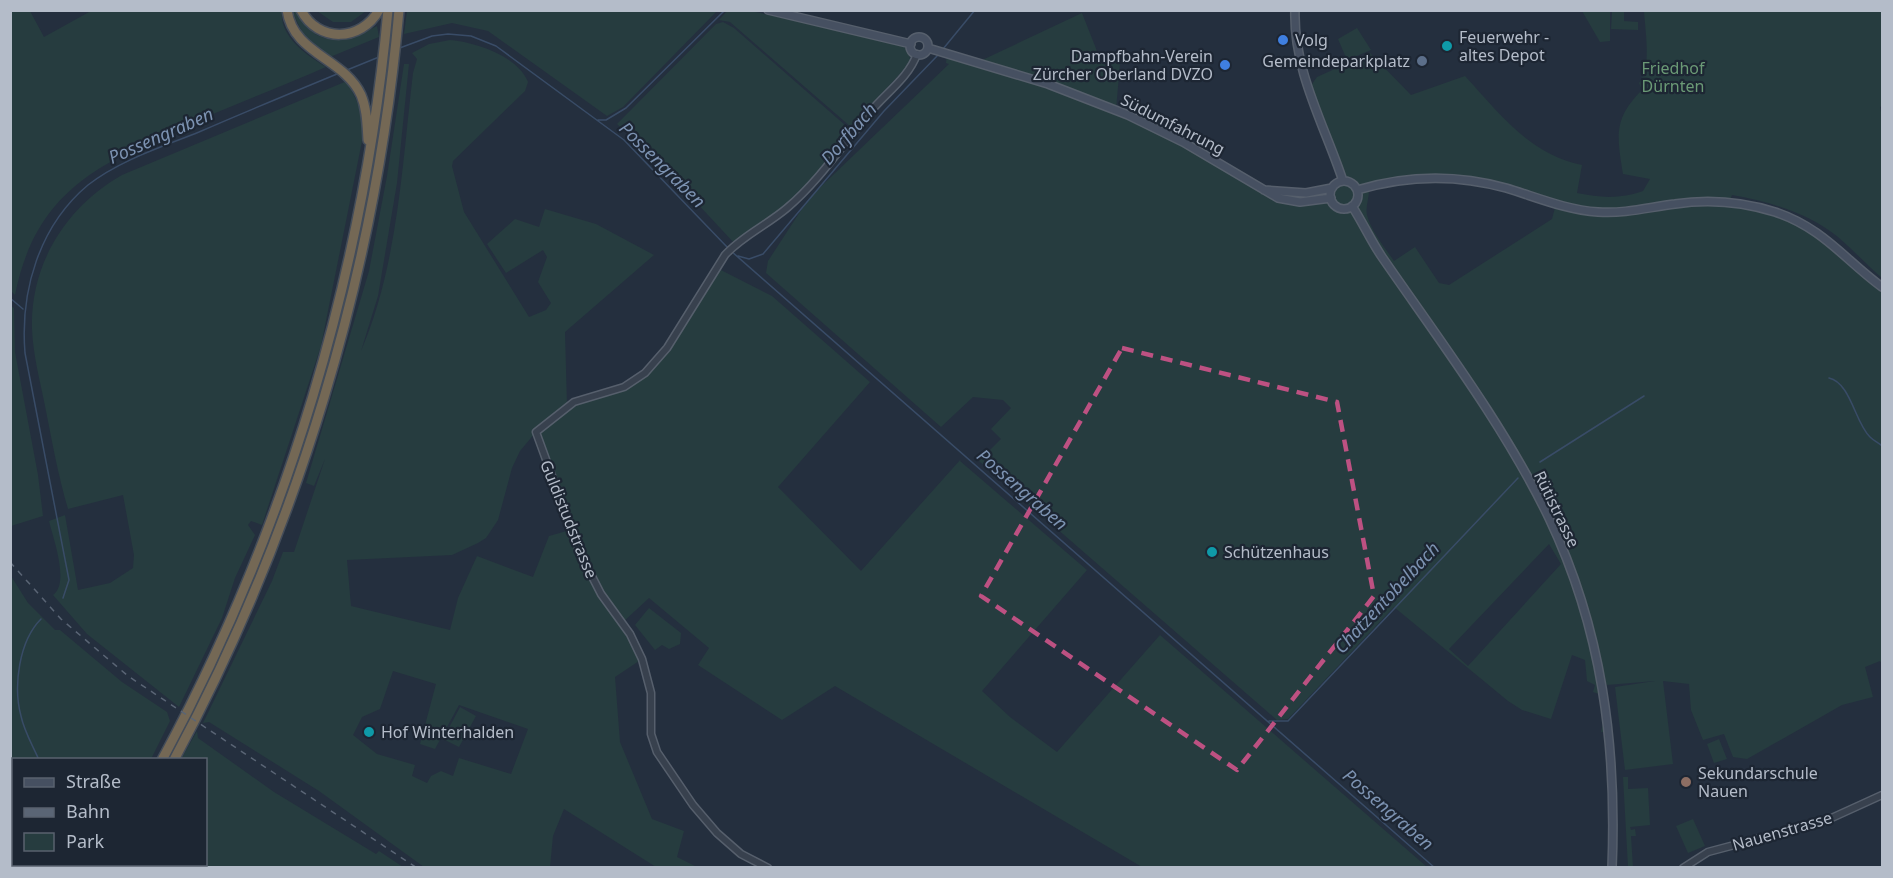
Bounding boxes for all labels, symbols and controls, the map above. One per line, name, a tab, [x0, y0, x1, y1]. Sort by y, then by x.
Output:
place label: Feuerwehr - altes Depot	[1459, 26, 1549, 66]
place label: Volg	[1295, 29, 1328, 51]
marker: Volg	[1276, 33, 1290, 47]
marker: Feuerwehr - altes Depot	[1440, 39, 1454, 53]
place label: Dampfbahn-Verein Zürcher Oberland DVZO	[1033, 45, 1213, 85]
place label: Gemeindeparkplatz	[1262, 50, 1410, 72]
marker: Gemeindeparkplatz	[1415, 54, 1429, 68]
park label: Friedhof Dürnten	[1642, 57, 1706, 97]
marker: Dampfbahn-Verein Zürcher Oberland DVZO	[1218, 58, 1232, 72]
street label: Südumfahrung	[1117, 88, 1229, 160]
water label: Dorfbach	[815, 97, 882, 169]
water label: Possengraben	[104, 101, 217, 169]
water label: Possengraben	[614, 116, 711, 213]
water label: Possengraben	[972, 443, 1073, 535]
street label: Guldistudstrasse	[535, 457, 603, 581]
street label: Rütistrasse	[1529, 467, 1585, 551]
water label: Chatzentobelbach	[1328, 536, 1444, 658]
place label: Schützenhaus	[1224, 541, 1329, 563]
marker: Schützenhaus	[1205, 545, 1219, 559]
place label: Hof Winterhalden	[381, 721, 514, 743]
marker: Hof Winterhalden	[362, 725, 376, 739]
legend	[12, 758, 207, 866]
place label: Sekundarschule Nauen	[1698, 762, 1818, 802]
water label: Possengraben	[1338, 763, 1439, 855]
text: Straße	[66, 769, 121, 793]
marker: Sekundarschule Nauen	[1679, 775, 1693, 789]
text: Bahn	[66, 799, 110, 823]
street label: Nauenstrasse	[1729, 806, 1835, 856]
text: Park	[66, 829, 104, 853]

